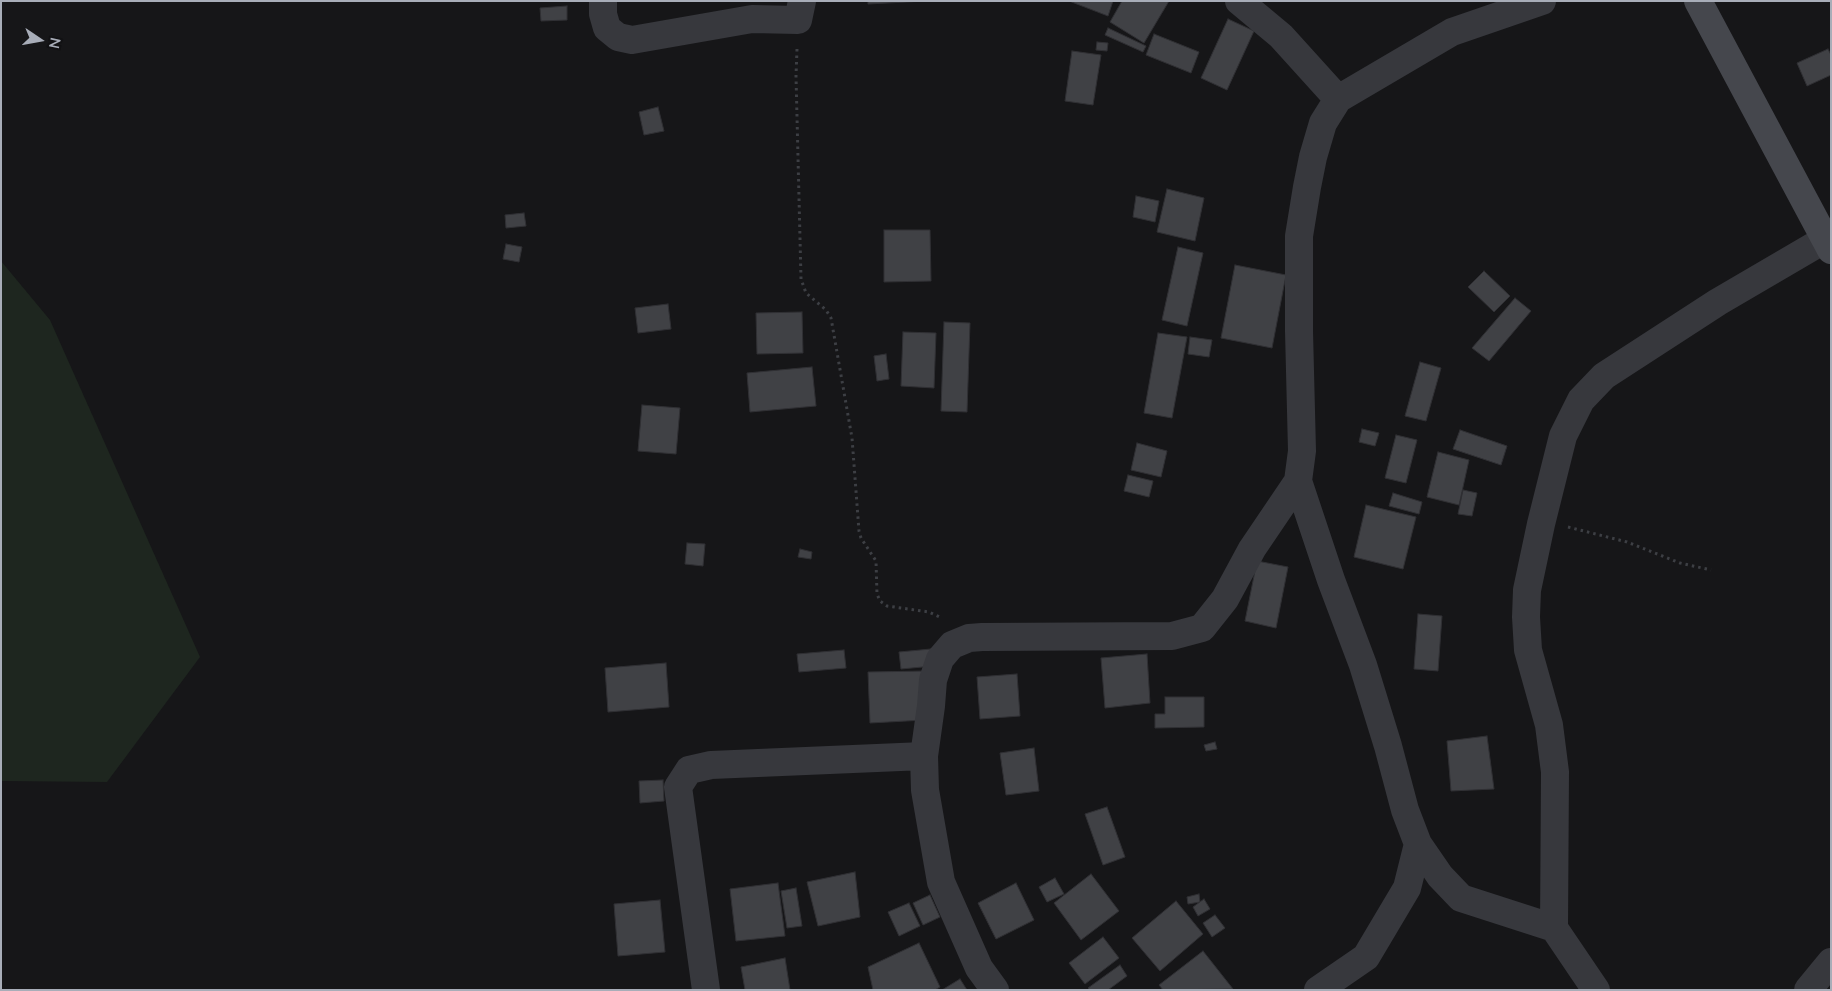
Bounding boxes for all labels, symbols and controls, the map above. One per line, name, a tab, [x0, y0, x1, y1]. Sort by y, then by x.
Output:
north arrow	[15, 15, 65, 65]
text: N	[46, 36, 65, 50]

